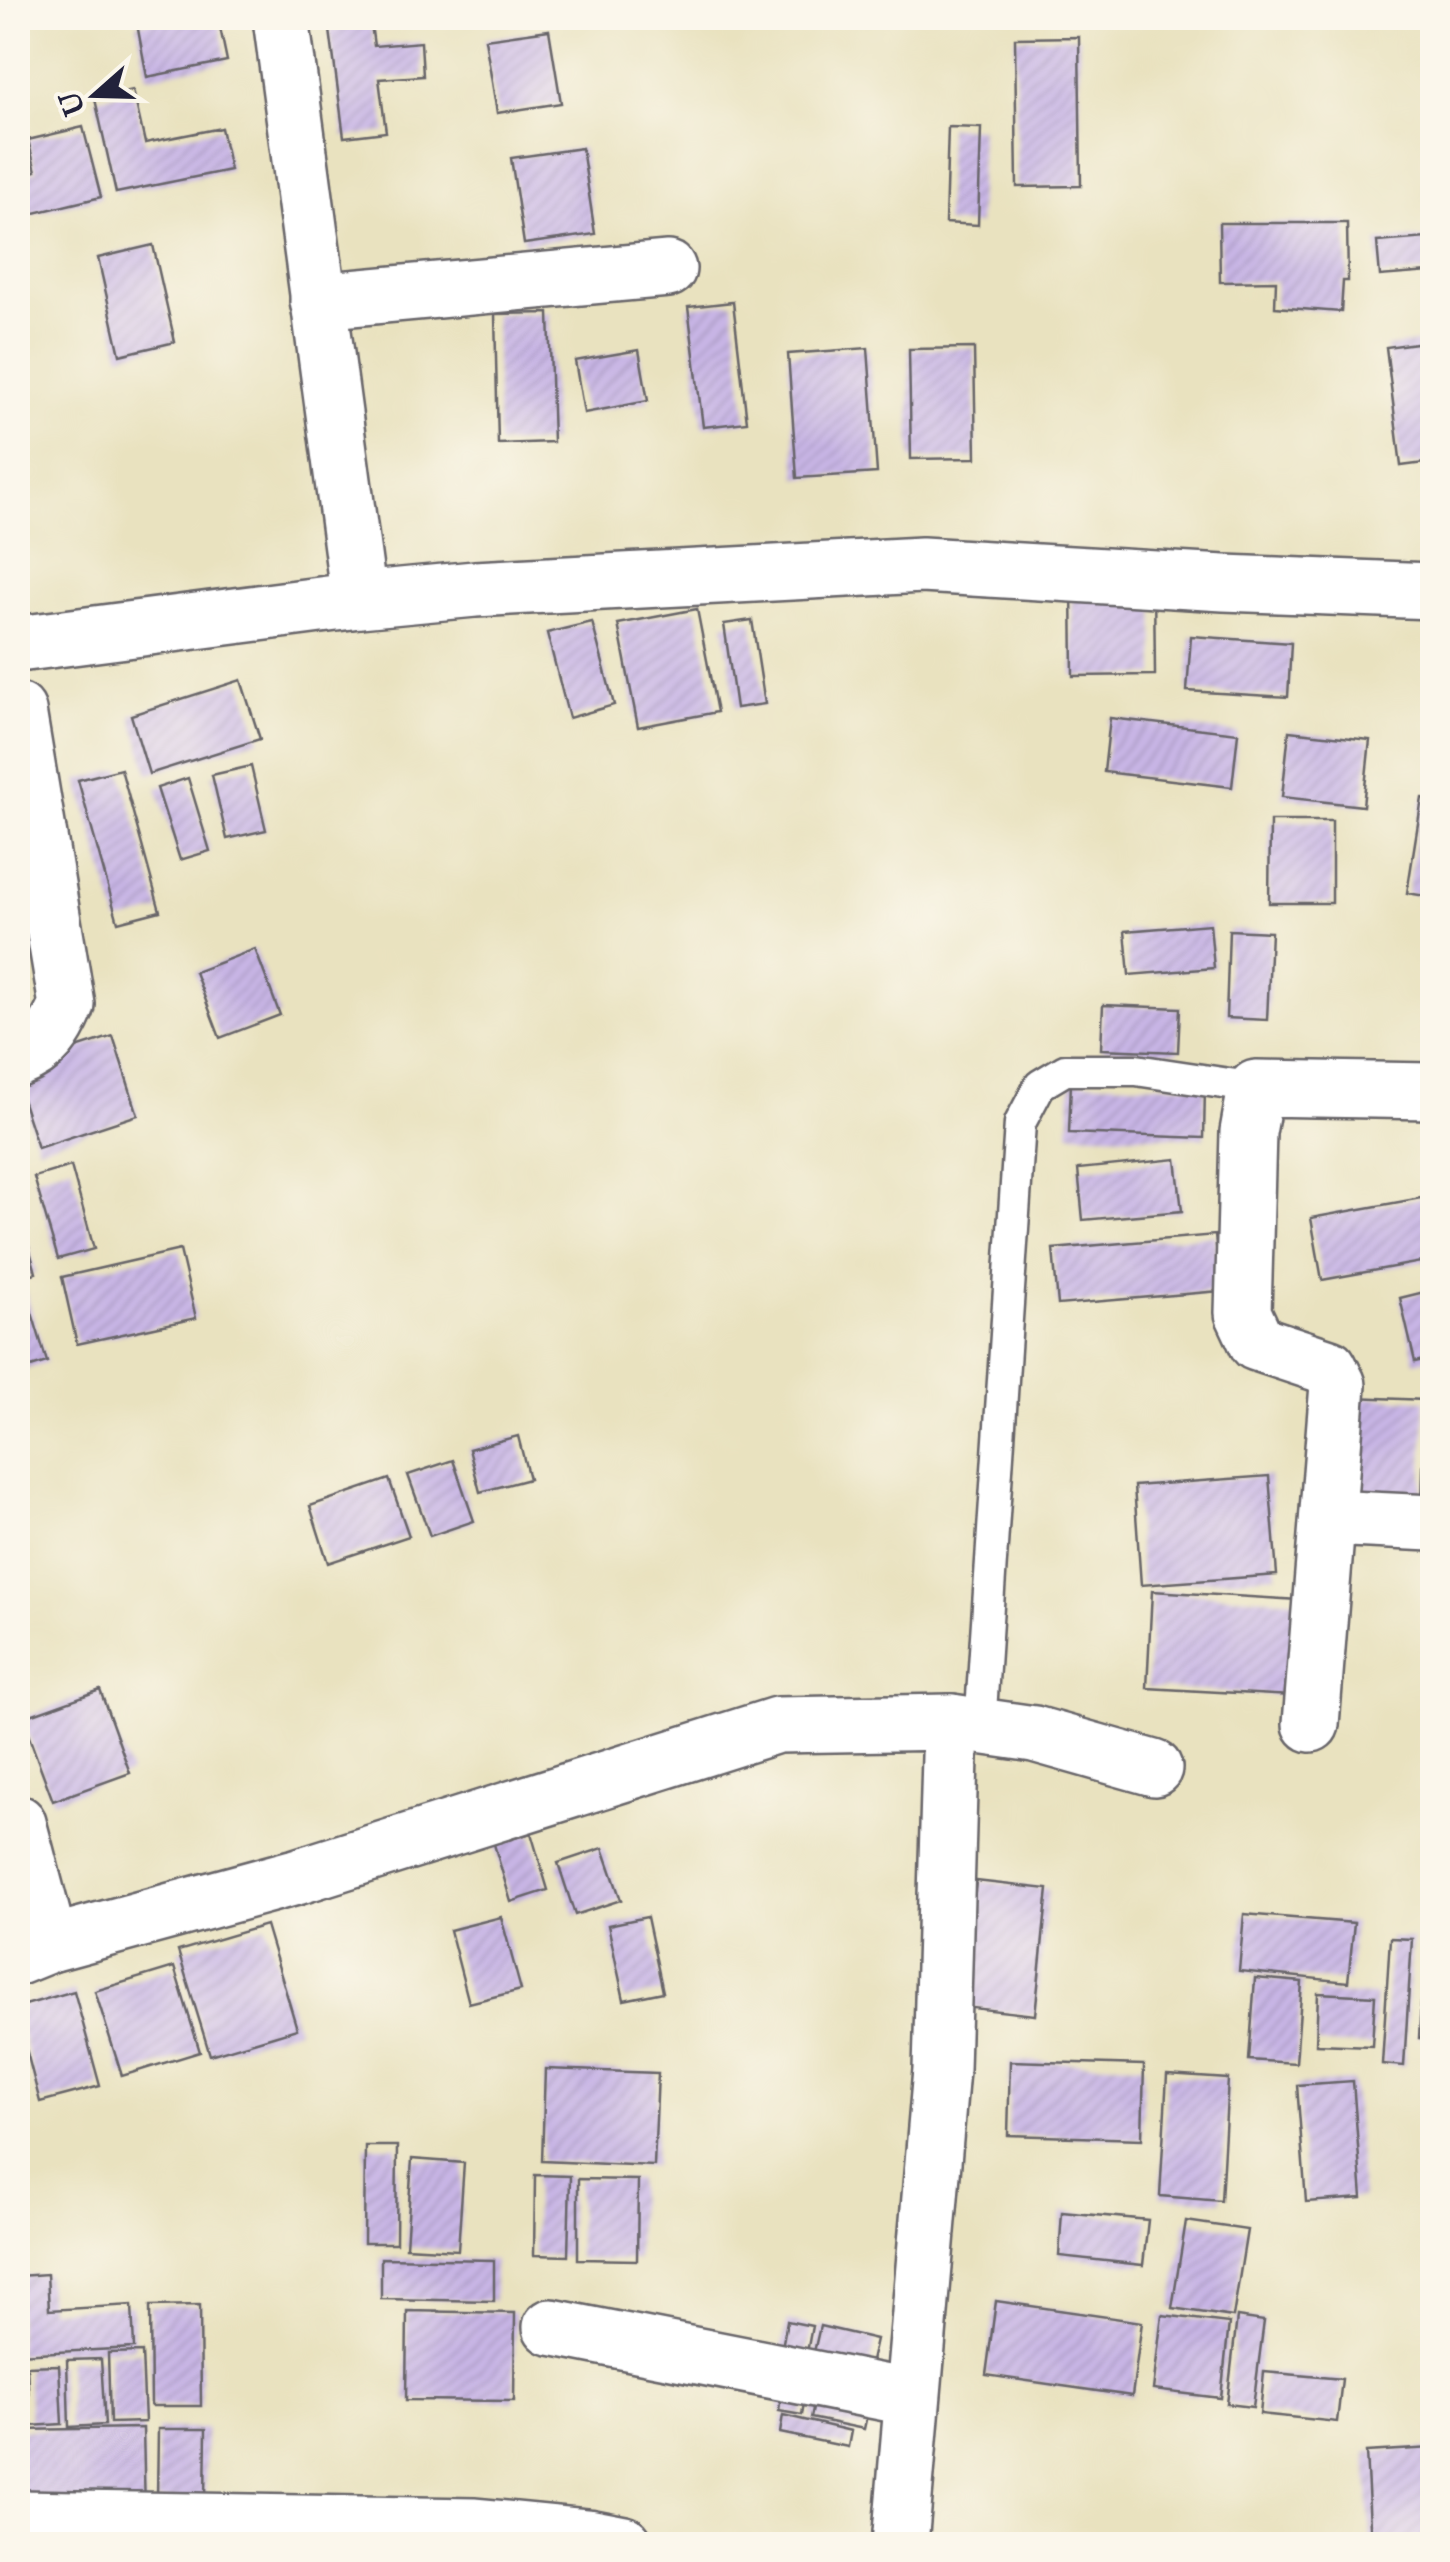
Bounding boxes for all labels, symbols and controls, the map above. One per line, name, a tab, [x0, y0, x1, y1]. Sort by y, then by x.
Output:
north arrow	[45, 45, 145, 145]
text: U	[52, 86, 93, 120]

